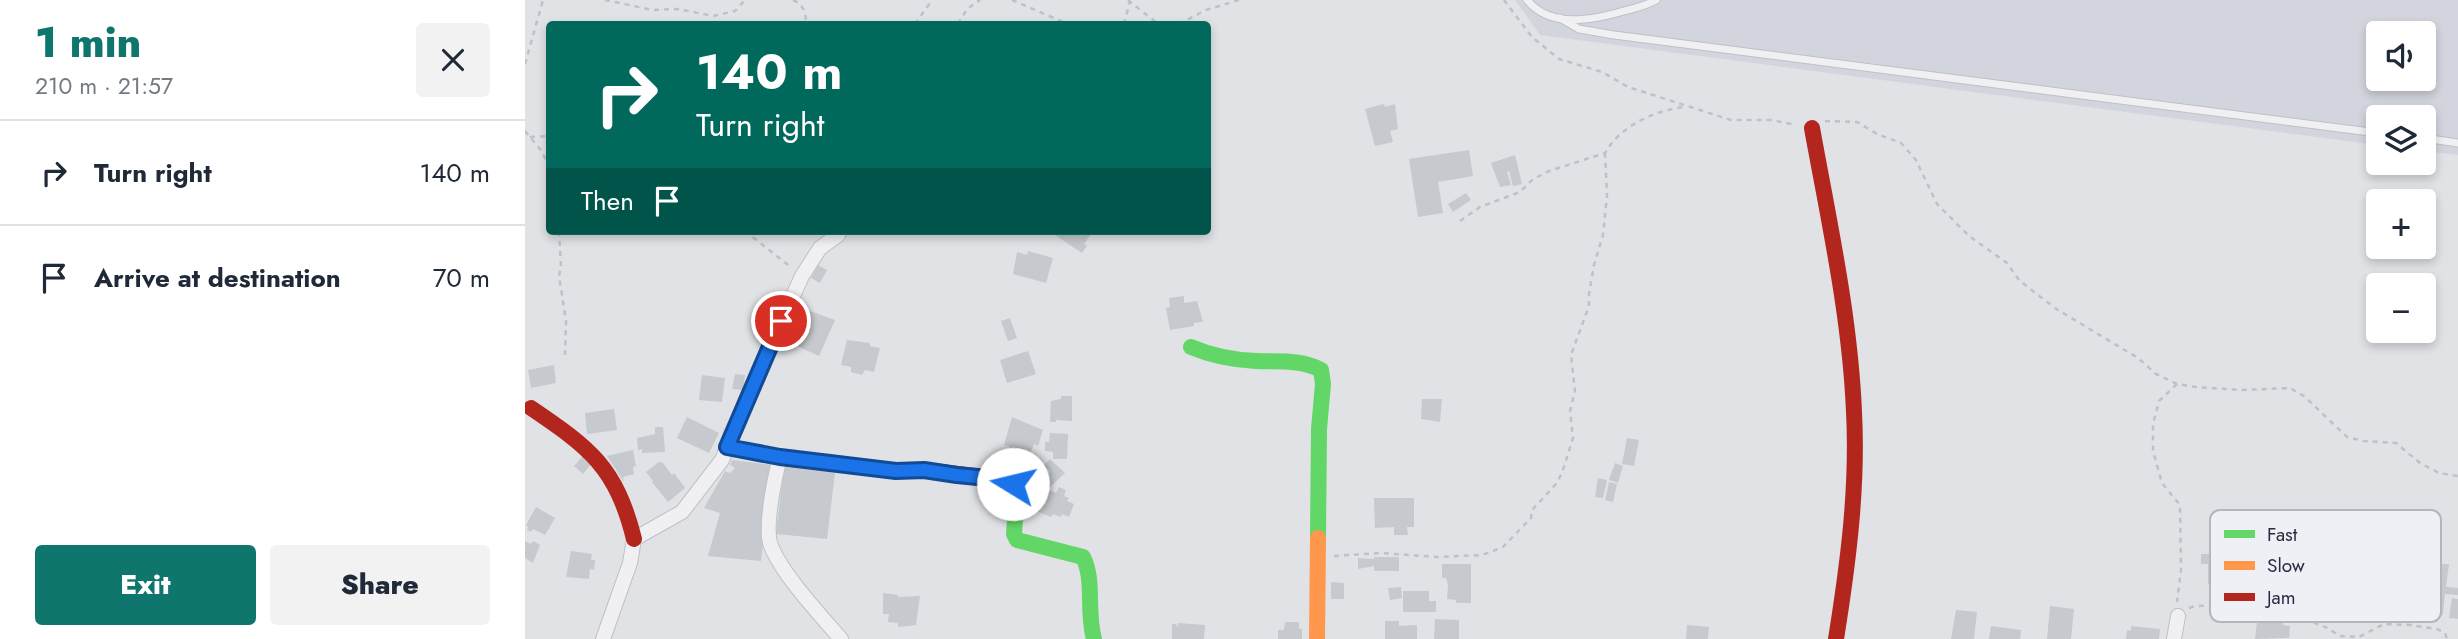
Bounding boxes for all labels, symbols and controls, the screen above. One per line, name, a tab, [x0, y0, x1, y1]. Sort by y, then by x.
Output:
text: 1 min	[35, 12, 141, 73]
map controls	[2366, 21, 2436, 343]
button: sound	[2366, 21, 2436, 91]
button: close	[416, 23, 490, 97]
text: 140 m	[696, 37, 842, 107]
icon: right	[581, 49, 672, 140]
text: 210 m · 21:57	[35, 69, 173, 103]
text: Turn right	[696, 102, 825, 148]
button: layers	[2366, 105, 2436, 175]
icon: right	[35, 154, 73, 192]
text: Turn right	[94, 154, 212, 192]
text: 140 m	[419, 154, 490, 192]
text: Then	[581, 182, 634, 220]
icon: arrive	[648, 182, 686, 220]
button: +	[2366, 189, 2436, 259]
icon: arrive	[35, 259, 73, 297]
text: Arrive at destination	[94, 259, 341, 297]
text: 70 m	[433, 259, 490, 297]
button: −	[2366, 273, 2436, 343]
pin	[751, 291, 811, 351]
icon: arrive	[762, 302, 800, 340]
position arrow	[976, 447, 1050, 521]
legend	[2210, 510, 2441, 622]
text: Fast	[2267, 521, 2298, 548]
button: Exit	[35, 545, 256, 625]
button: Share	[270, 545, 490, 625]
text: Slow	[2267, 552, 2305, 579]
text: Jam	[2264, 584, 2296, 611]

